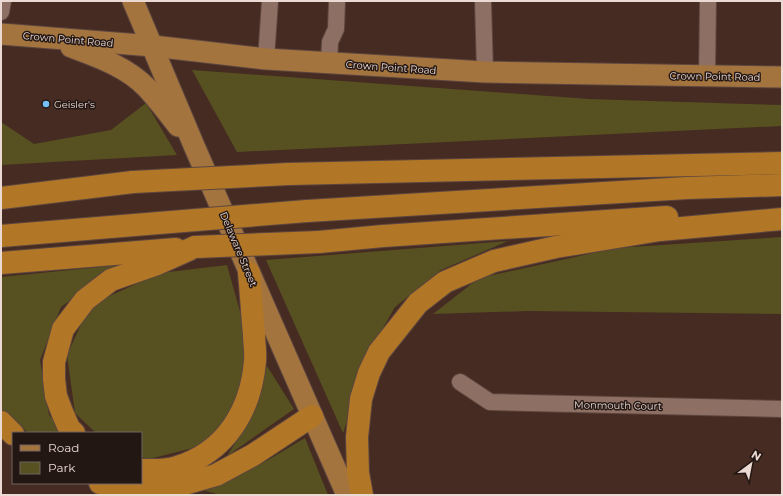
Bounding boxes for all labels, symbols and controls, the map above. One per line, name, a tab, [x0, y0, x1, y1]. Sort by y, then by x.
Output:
street label: Crown Point Road	[22, 29, 114, 50]
street label: Crown Point Road	[345, 58, 437, 77]
street label: Crown Point Road	[669, 69, 761, 84]
place label: Geisler's	[54, 98, 95, 111]
marker: Geisler's	[41, 99, 51, 109]
street label: Delaware Street	[217, 210, 260, 289]
street label: Monmouth Court	[574, 398, 662, 413]
legend	[12, 432, 142, 484]
text: Road	[48, 440, 79, 455]
north arrow	[731, 444, 771, 484]
text: N	[749, 447, 764, 464]
text: Park	[48, 460, 76, 475]

